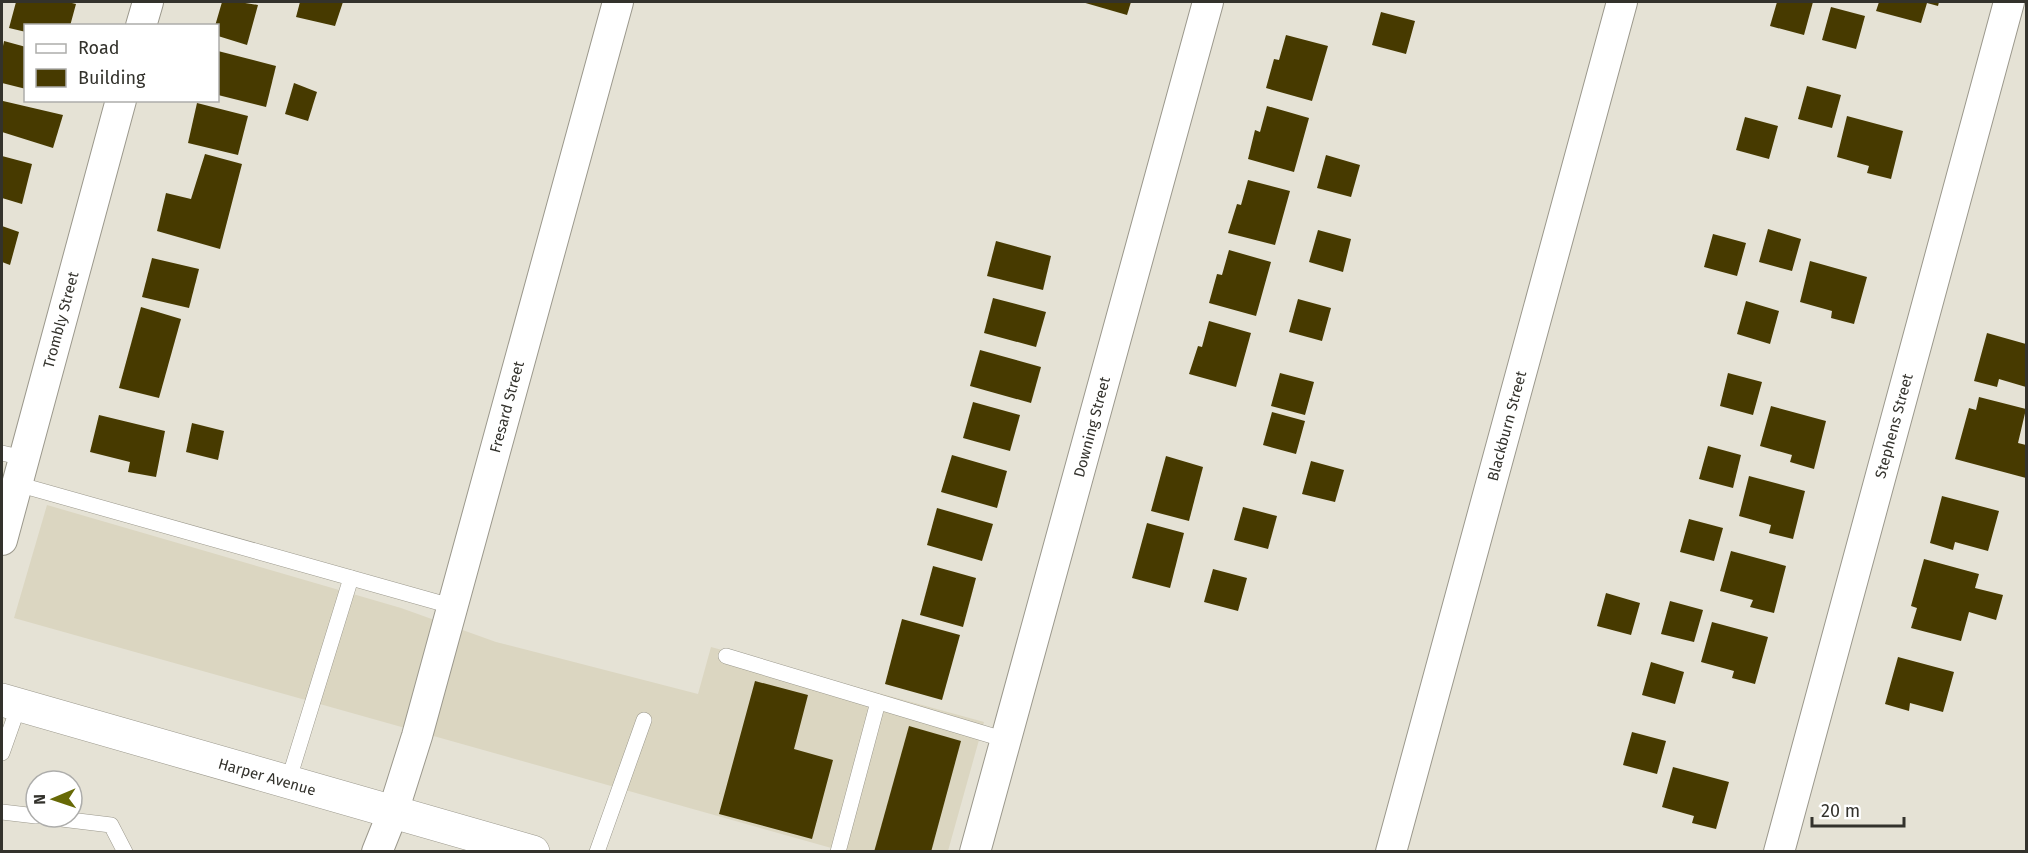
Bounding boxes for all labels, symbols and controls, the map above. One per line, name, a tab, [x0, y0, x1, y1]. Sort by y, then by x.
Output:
legend	[24, 24, 219, 102]
text: Road	[78, 37, 120, 59]
text: Building	[78, 67, 146, 89]
street label: Trombly Street	[39, 269, 83, 370]
street label: Fresard Street	[486, 359, 528, 455]
street label: Blackburn Street	[1484, 368, 1531, 483]
street label: Stephens Street	[1871, 371, 1917, 480]
street label: Downing Street	[1070, 374, 1114, 479]
street label: Harper Avenue	[216, 754, 318, 800]
north arrow	[24, 769, 84, 829]
scale bar	[1812, 790, 1904, 828]
text: N	[30, 794, 49, 805]
text: 20 m	[1821, 800, 1860, 822]

